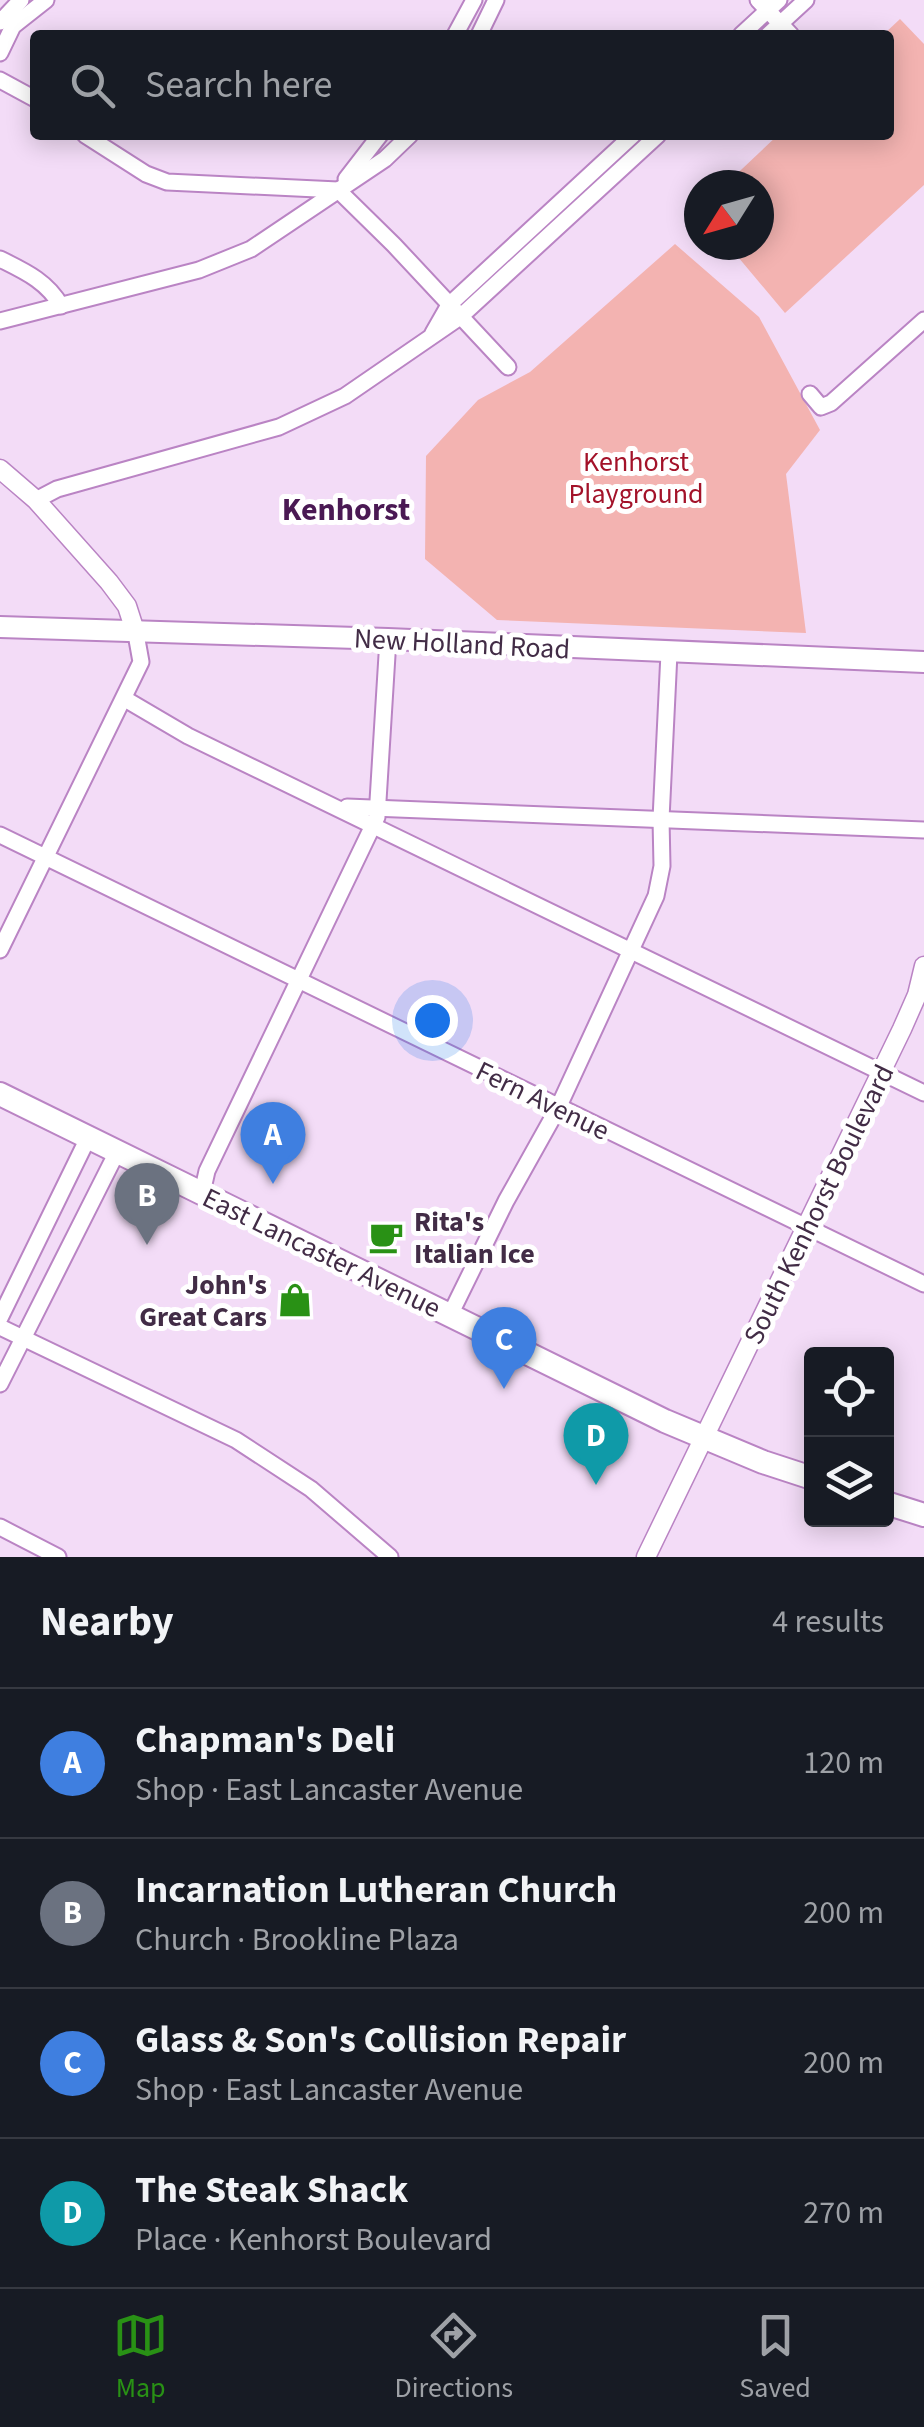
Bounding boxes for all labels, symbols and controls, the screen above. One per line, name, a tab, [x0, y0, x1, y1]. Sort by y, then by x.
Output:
search box	[30, 30, 894, 140]
icon: search	[65, 58, 120, 113]
text: Search here	[145, 58, 332, 112]
north arrow	[684, 170, 774, 260]
park label: Kenhorst Playground	[569, 442, 704, 514]
district label: Kenhorst	[282, 487, 410, 533]
street label: New Holland Road	[353, 618, 571, 670]
your location	[407, 995, 458, 1046]
street label: Fern Avenue	[469, 1051, 616, 1150]
street label: South Kenhorst Boulevard	[734, 1058, 904, 1351]
pin: A	[240, 1102, 306, 1184]
pin: B	[114, 1162, 180, 1245]
street label: East Lancaster Avenue	[196, 1178, 447, 1328]
place label: Rita's Italian Ice	[414, 1202, 535, 1274]
cafe icon: Rita's Italian Ice	[367, 1218, 405, 1256]
place label: John's Great Cars	[139, 1265, 267, 1337]
shop icon: John's Great Cars	[276, 1281, 314, 1319]
pin: C	[472, 1306, 536, 1389]
map controls	[804, 1347, 894, 1527]
button: locate	[804, 1347, 894, 1437]
pin: D	[564, 1402, 628, 1485]
button: layers	[804, 1437, 894, 1527]
text: Nearby	[40, 1592, 174, 1652]
text: 4 results	[772, 1599, 884, 1645]
text: Chapman's Deli	[135, 1713, 395, 1767]
text: A	[63, 1740, 82, 1786]
text: 120 m	[803, 1740, 884, 1786]
text: Shop · East Lancaster Avenue	[135, 1767, 523, 1813]
text: Incarnation Lutheran Church	[135, 1863, 617, 1917]
text: B	[63, 1890, 82, 1936]
text: 200 m	[803, 1890, 884, 1936]
text: Church · Brookline Plaza	[135, 1917, 459, 1963]
text: Glass & Son's Collision Repair	[135, 2013, 626, 2067]
text: C	[63, 2040, 82, 2086]
text: 200 m	[803, 2040, 884, 2086]
text: Shop · East Lancaster Avenue	[135, 2067, 523, 2113]
text: The Steak Shack	[135, 2163, 408, 2217]
text: D	[62, 2190, 83, 2236]
text: 270 m	[803, 2190, 884, 2236]
text: Place · Kenhorst Boulevard	[135, 2217, 492, 2263]
tab: Map	[113, 2308, 168, 2408]
tab: Directions	[395, 2308, 513, 2408]
tab: Saved	[739, 2308, 811, 2408]

